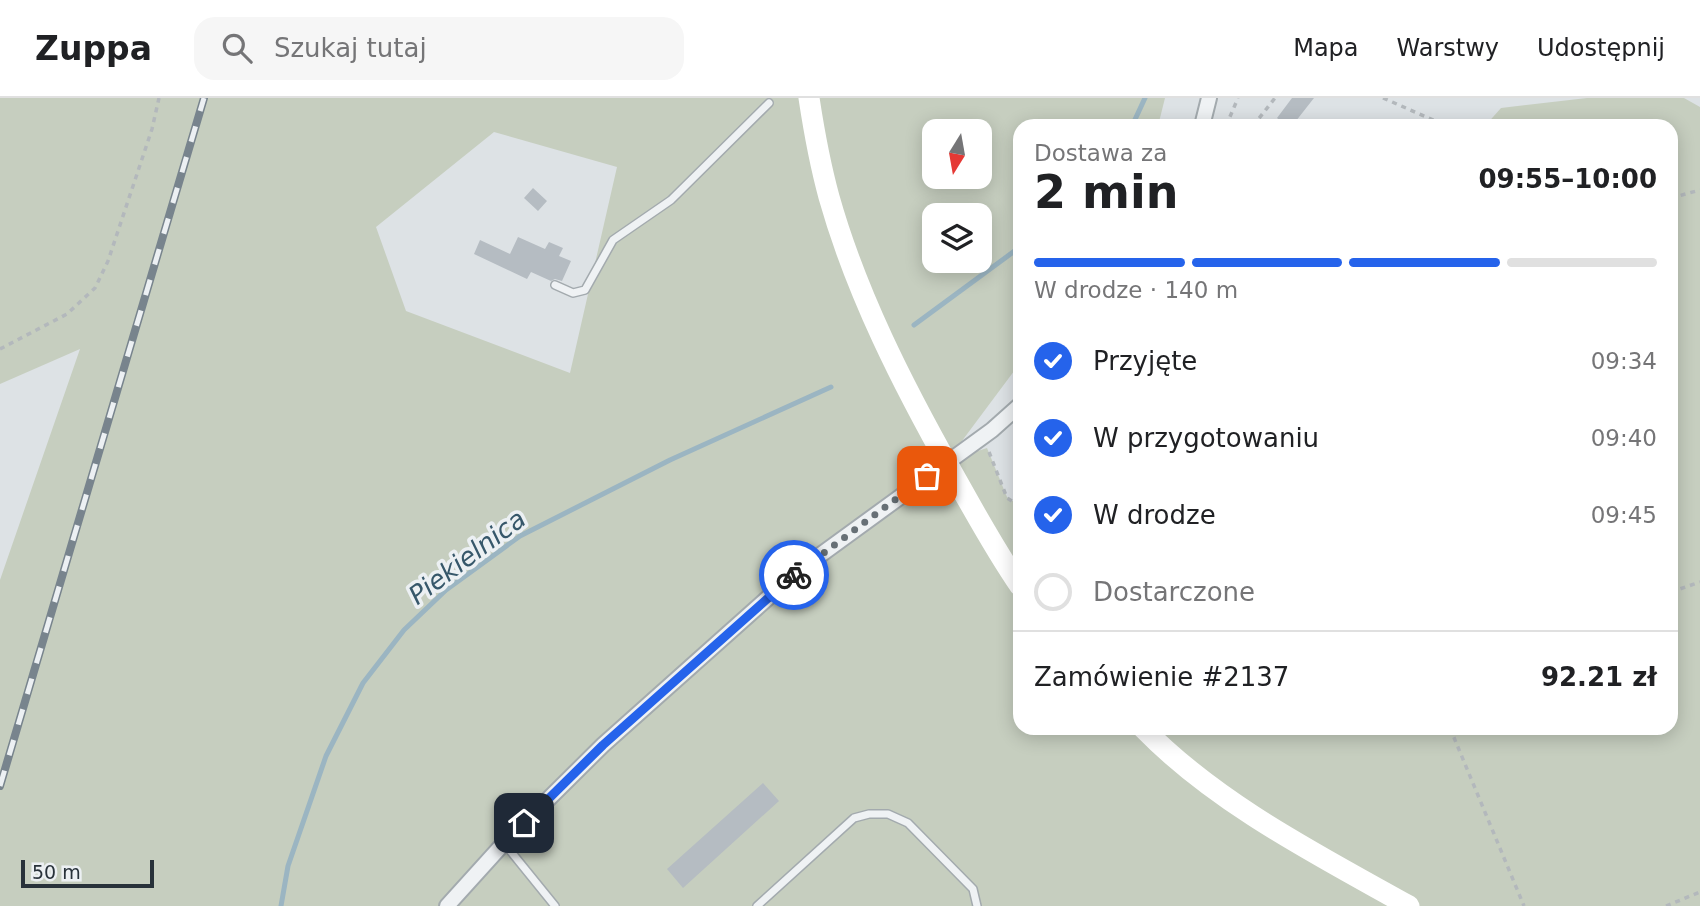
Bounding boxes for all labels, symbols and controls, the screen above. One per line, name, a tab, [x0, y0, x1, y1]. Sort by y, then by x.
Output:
search box	[194, 17, 684, 80]
text: Zuppa	[35, 29, 152, 68]
icon: search	[218, 29, 256, 67]
text: Szukaj tutaj	[274, 33, 427, 63]
text: Mapa	[1293, 34, 1359, 62]
text: Warstwy	[1397, 34, 1499, 62]
text: Udostępnij	[1537, 34, 1665, 62]
north arrow	[922, 119, 992, 189]
map controls	[922, 119, 992, 273]
text: Dostawa za	[1034, 140, 1167, 166]
text: 09:55–10:00	[1478, 164, 1657, 194]
text: 2 min	[1034, 165, 1178, 219]
button: layers	[922, 203, 992, 273]
text: W drodze · 140 m	[1034, 277, 1238, 303]
icon: check	[1034, 342, 1072, 380]
text: Przyjęte	[1093, 346, 1197, 376]
text: 09:34	[1591, 348, 1657, 374]
icon: check	[1034, 419, 1072, 457]
text: W przygotowaniu	[1093, 423, 1319, 453]
text: 09:40	[1591, 425, 1657, 451]
pin	[897, 446, 957, 506]
icon: bag	[908, 457, 946, 495]
icon: check	[1034, 496, 1072, 534]
text: W drodze	[1093, 500, 1216, 530]
text: 09:45	[1591, 502, 1657, 528]
water label: Piekielnica	[403, 503, 531, 611]
courier	[759, 540, 829, 610]
icon: bike	[775, 556, 813, 594]
text: Dostarczone	[1093, 577, 1255, 607]
text: Zamówienie #2137	[1034, 662, 1289, 692]
text: 92.21 zł	[1541, 662, 1657, 692]
pin	[494, 793, 554, 853]
icon: home	[505, 804, 543, 842]
scale bar	[21, 857, 154, 889]
text: 50 m	[32, 861, 81, 883]

